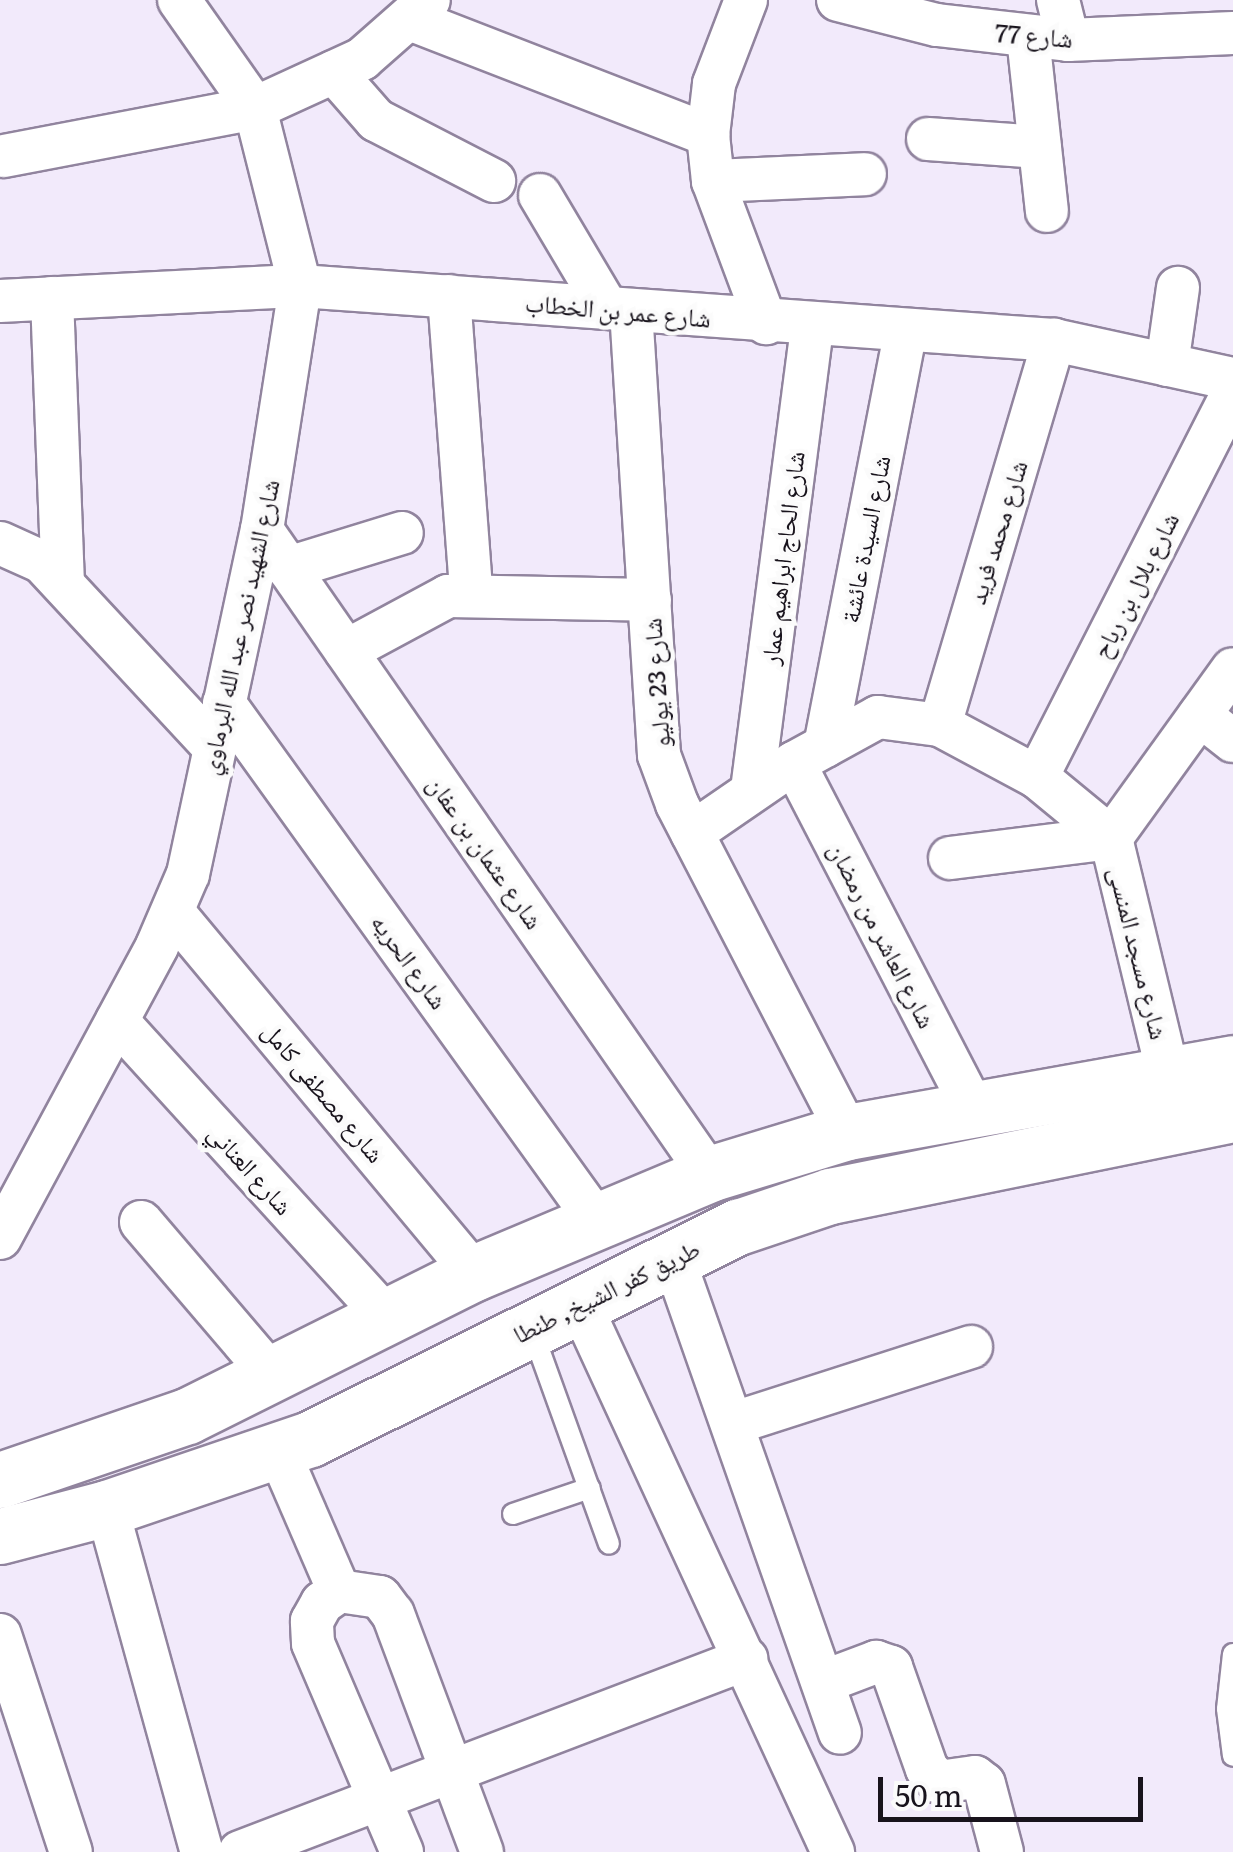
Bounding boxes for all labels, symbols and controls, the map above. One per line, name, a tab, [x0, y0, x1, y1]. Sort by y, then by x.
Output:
street label: شارع 77	[994, 17, 1074, 53]
street label: شارع عمر بن الخطاب	[524, 287, 712, 333]
street label: شارع الحاج ابراهيم عمار	[754, 449, 810, 667]
street label: شارع السيدة عائشة	[834, 453, 896, 625]
street label: شارع محمد فريد	[961, 456, 1033, 608]
street label: شارع الشهيد نصر عبد الله البرماوي	[193, 477, 285, 777]
street label: شارع بلال بن رباح	[1085, 507, 1185, 663]
street label: شارع 23 يوليو	[637, 617, 675, 749]
street label: شارع عثمان بن عفان	[422, 770, 550, 934]
street label: شارع العاشر من رمضان	[823, 837, 943, 1033]
street label: شارع مسجد المنسى	[1103, 864, 1175, 1042]
street label: شارع الحريه	[365, 908, 455, 1014]
street label: شارع مصطفى كامل	[257, 1016, 391, 1168]
street label: شارع العناني	[202, 1117, 300, 1221]
street label: طريق كفر الشيخ, طنطا	[508, 1233, 704, 1349]
scale bar	[883, 1757, 1148, 1819]
text: 50 m	[895, 1772, 963, 1816]

